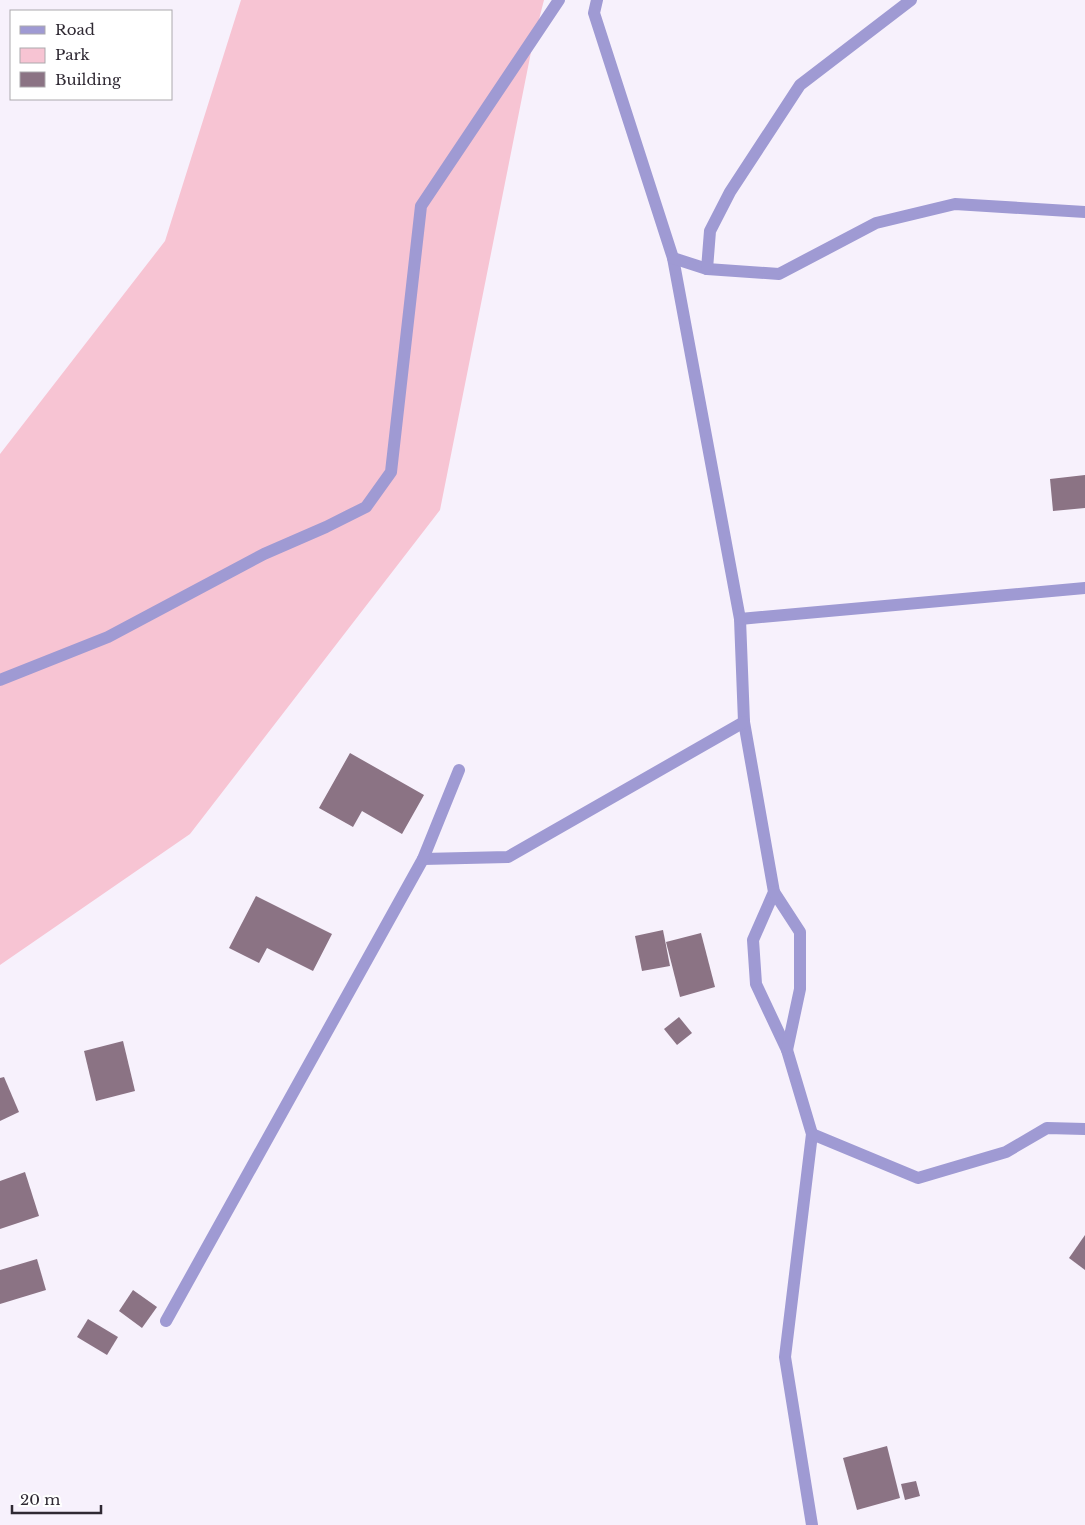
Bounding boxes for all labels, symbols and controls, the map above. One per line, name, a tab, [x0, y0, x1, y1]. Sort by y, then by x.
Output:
legend	[10, 10, 172, 100]
text: Road	[55, 20, 95, 39]
text: Park	[55, 45, 91, 64]
text: Building	[55, 70, 122, 89]
scale bar	[12, 1482, 101, 1514]
text: 20 m	[20, 1490, 60, 1509]

